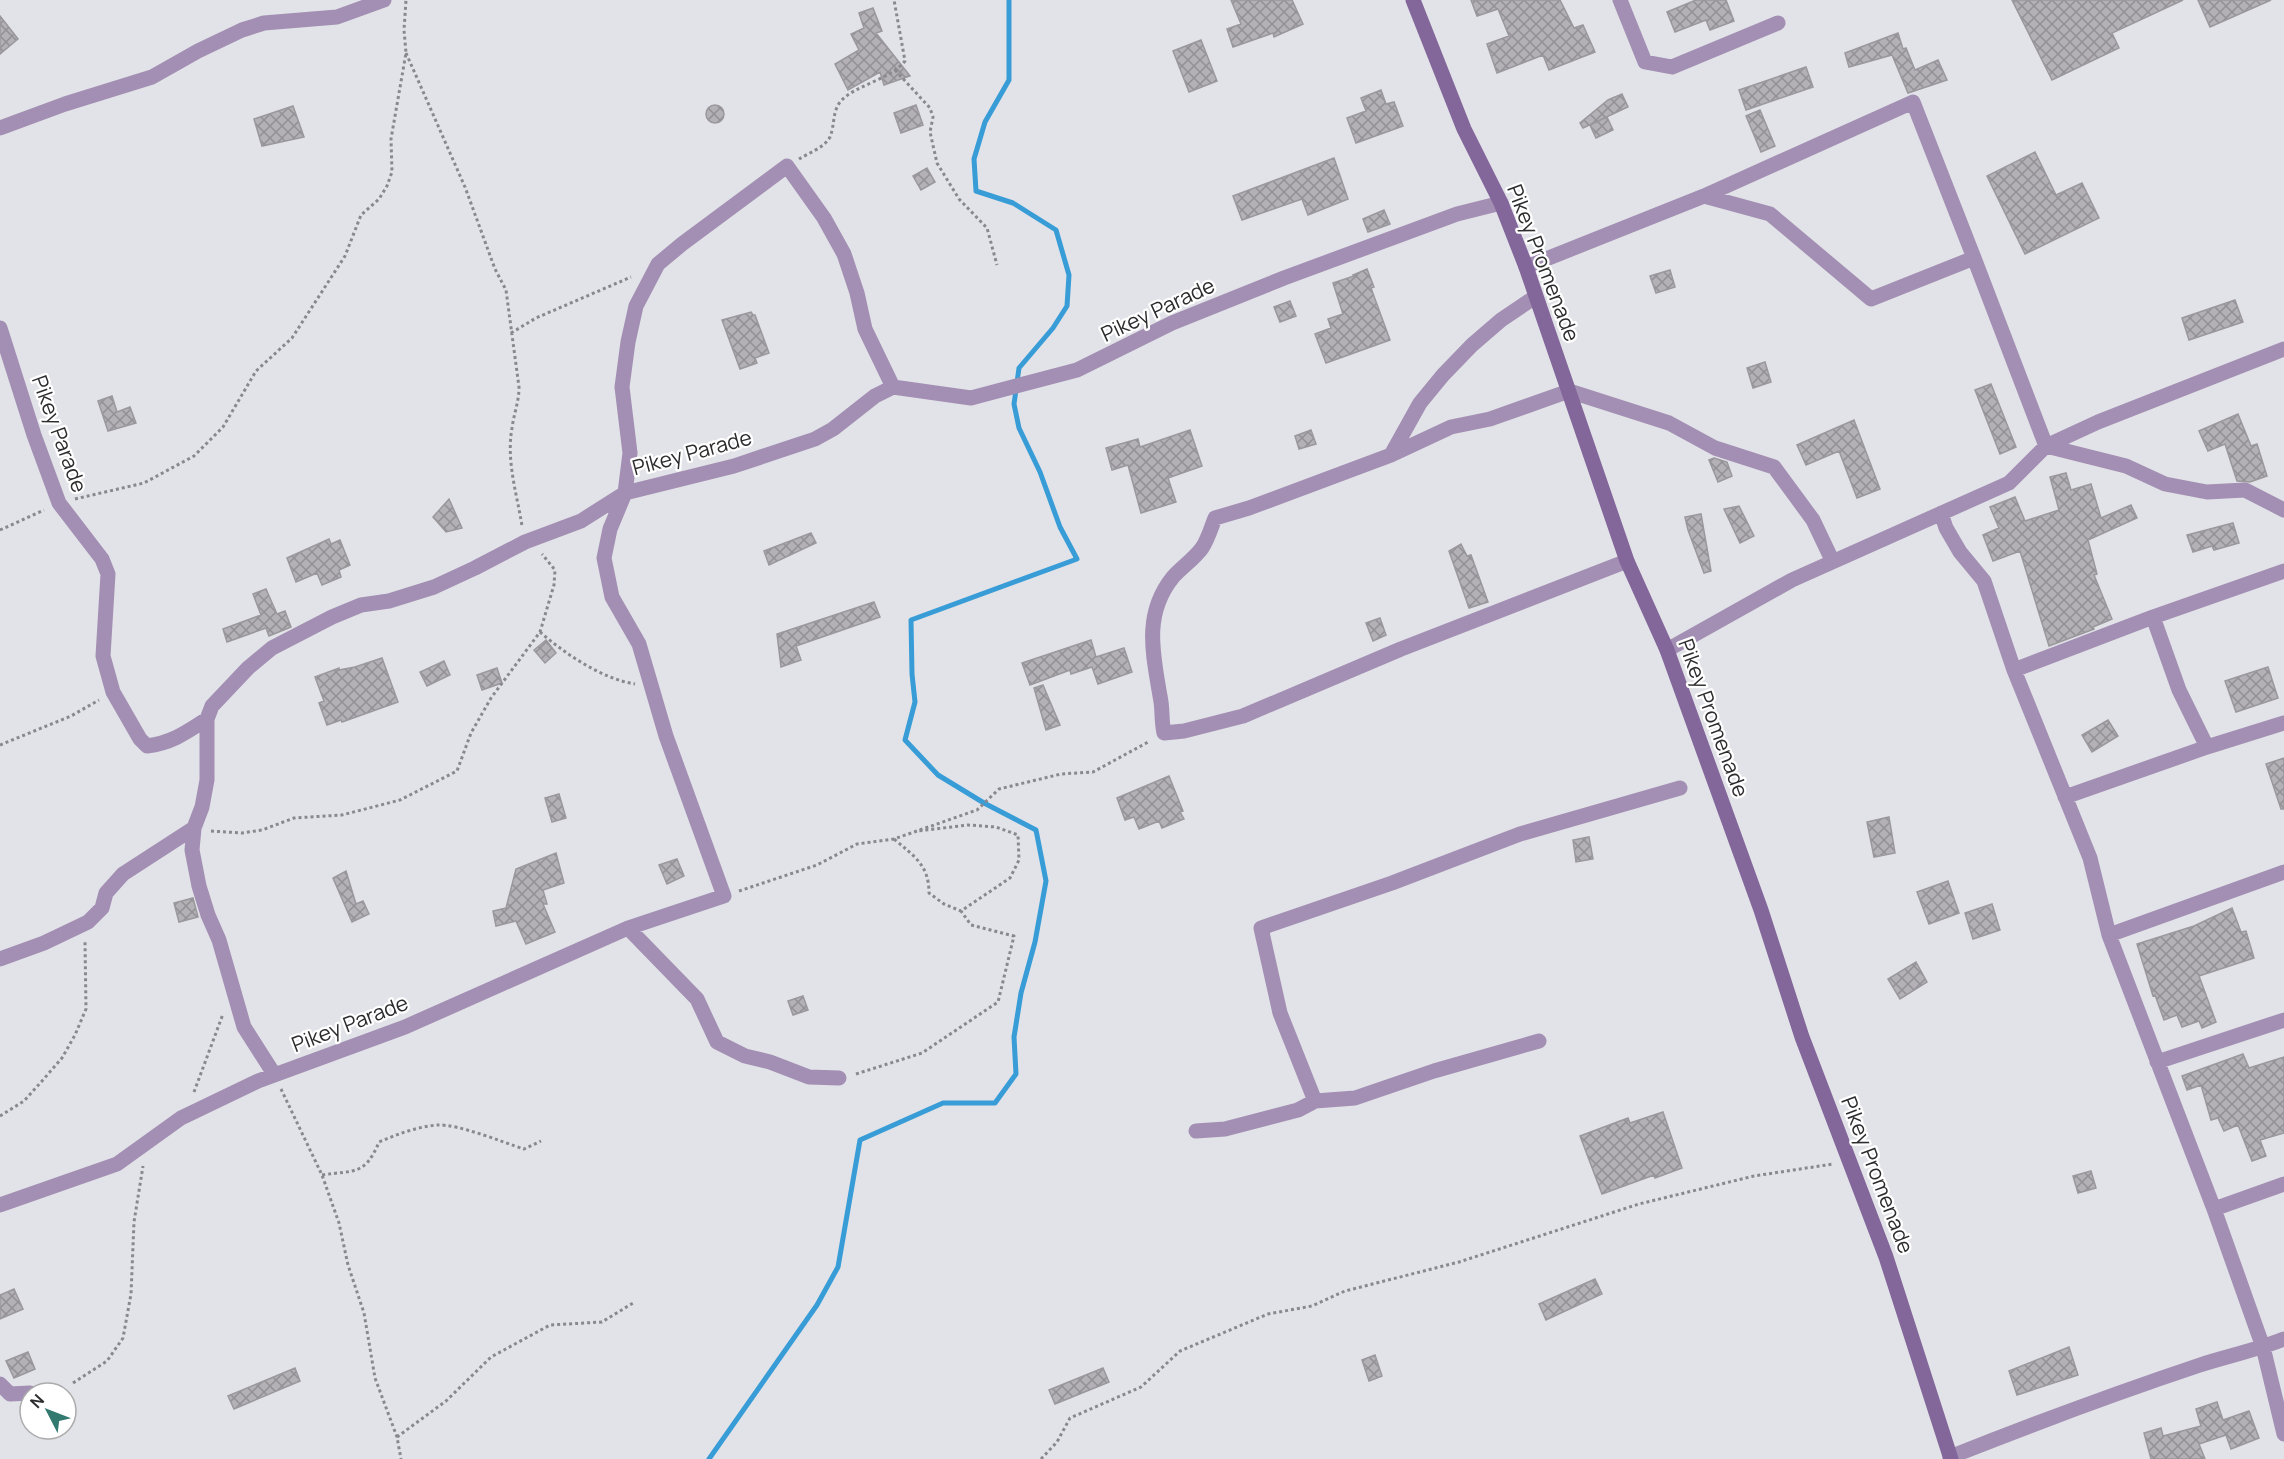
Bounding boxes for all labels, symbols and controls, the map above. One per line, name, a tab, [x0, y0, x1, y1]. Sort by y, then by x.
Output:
street label: Pikey Promenade	[1501, 180, 1587, 345]
street label: Pikey Parade	[1096, 271, 1219, 348]
street label: Pikey Parade	[26, 371, 94, 496]
street label: Pikey Parade	[629, 423, 755, 481]
street label: Pikey Promenade	[1672, 635, 1756, 801]
street label: Pikey Parade	[287, 988, 412, 1058]
street label: Pikey Promenade	[1835, 1092, 1921, 1257]
north arrow	[18, 1381, 78, 1441]
text: N	[25, 1389, 49, 1413]

